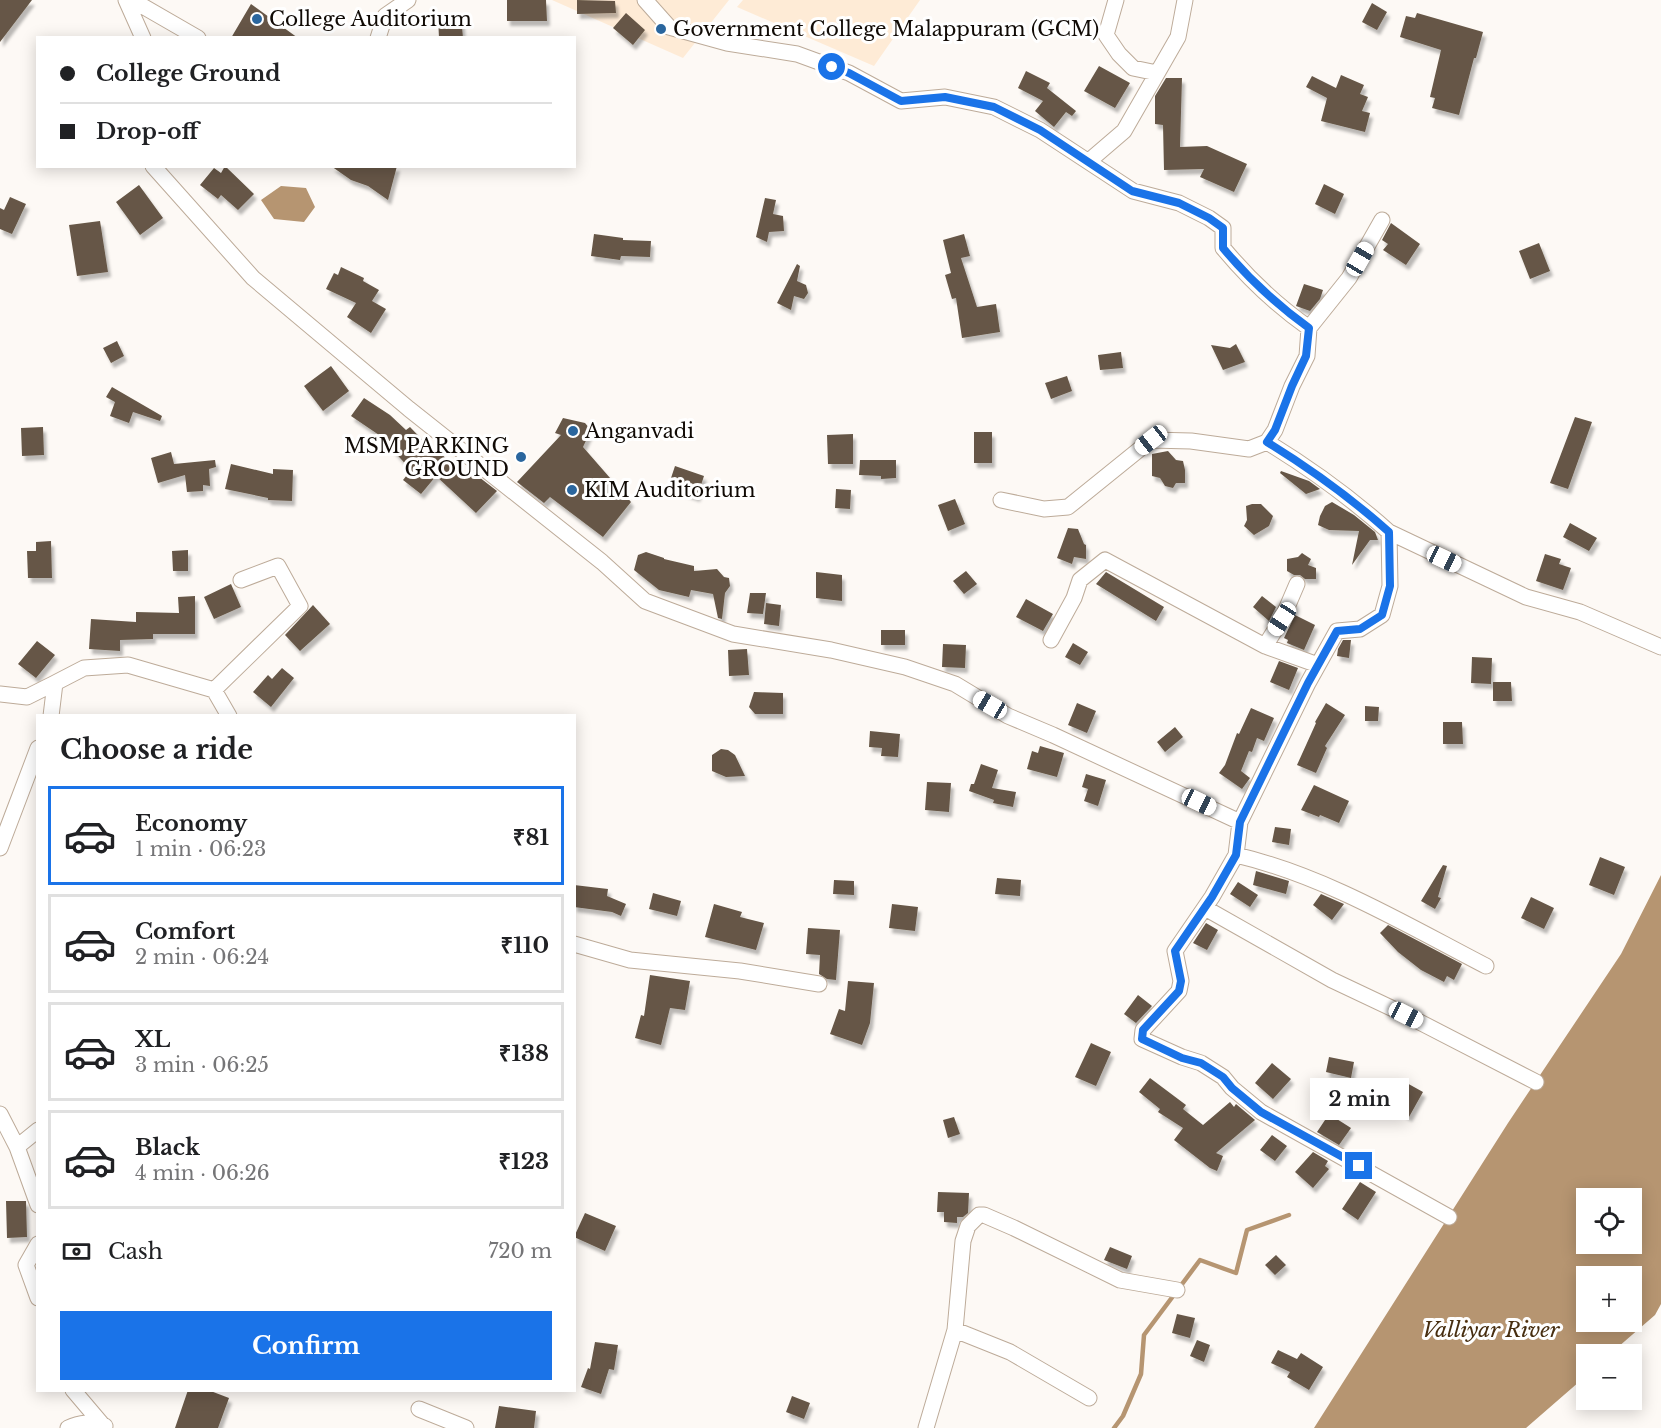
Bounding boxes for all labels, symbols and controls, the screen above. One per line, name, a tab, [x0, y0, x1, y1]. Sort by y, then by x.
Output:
place label: College Auditorium	[269, 7, 472, 31]
marker: College Auditorium	[250, 12, 264, 26]
place label: Government College Malappuram (GCM)	[673, 17, 1099, 41]
marker: Government College Malappuram (GCM)	[654, 22, 668, 36]
route start	[818, 53, 845, 80]
text: College Ground	[96, 60, 281, 87]
text: Drop-off	[96, 118, 198, 145]
car	[1343, 239, 1377, 279]
place label: Anganvadi	[584, 419, 694, 443]
car	[1131, 422, 1171, 458]
marker: Anganvadi	[566, 424, 580, 438]
place label: MSM PARKING GROUND	[344, 434, 509, 481]
marker: MSM PARKING GROUND	[514, 450, 528, 464]
place label: KIM Auditorium	[584, 478, 756, 502]
marker: KIM Auditorium	[565, 483, 579, 497]
car	[1424, 543, 1464, 575]
car	[1265, 599, 1299, 639]
car	[970, 688, 1010, 722]
text: Choose a ride	[60, 733, 253, 766]
car	[1179, 786, 1219, 818]
icon: car	[63, 809, 117, 863]
text: Economy	[135, 810, 247, 837]
text: ₹81	[513, 824, 549, 851]
text: 1 min · 06:23	[135, 837, 266, 861]
icon: car	[63, 917, 117, 971]
text: Comfort	[135, 918, 235, 945]
text: ₹110	[501, 932, 549, 959]
text: 2 min · 06:24	[135, 945, 269, 969]
car	[1386, 999, 1426, 1031]
icon: car	[63, 1025, 117, 1079]
text: XL	[135, 1026, 170, 1053]
text: ₹138	[499, 1040, 549, 1067]
text: 3 min · 06:25	[135, 1053, 269, 1077]
callout: 2 min	[1310, 1079, 1408, 1121]
text: 2 min	[1328, 1087, 1391, 1111]
icon: car	[63, 1133, 117, 1187]
text: Black	[135, 1134, 200, 1161]
text: ₹123	[498, 1148, 549, 1175]
route end	[1345, 1152, 1372, 1179]
text: 4 min · 06:26	[135, 1161, 270, 1185]
map controls	[1576, 1188, 1642, 1410]
button: locate	[1576, 1188, 1642, 1254]
icon: cash	[60, 1235, 93, 1268]
text: Cash	[108, 1238, 163, 1265]
text: 720 m	[488, 1239, 552, 1263]
button: +	[1576, 1266, 1642, 1332]
button: Confirm	[60, 1311, 552, 1380]
water label: Valliyar River	[1423, 1317, 1561, 1343]
button: −	[1576, 1344, 1642, 1410]

